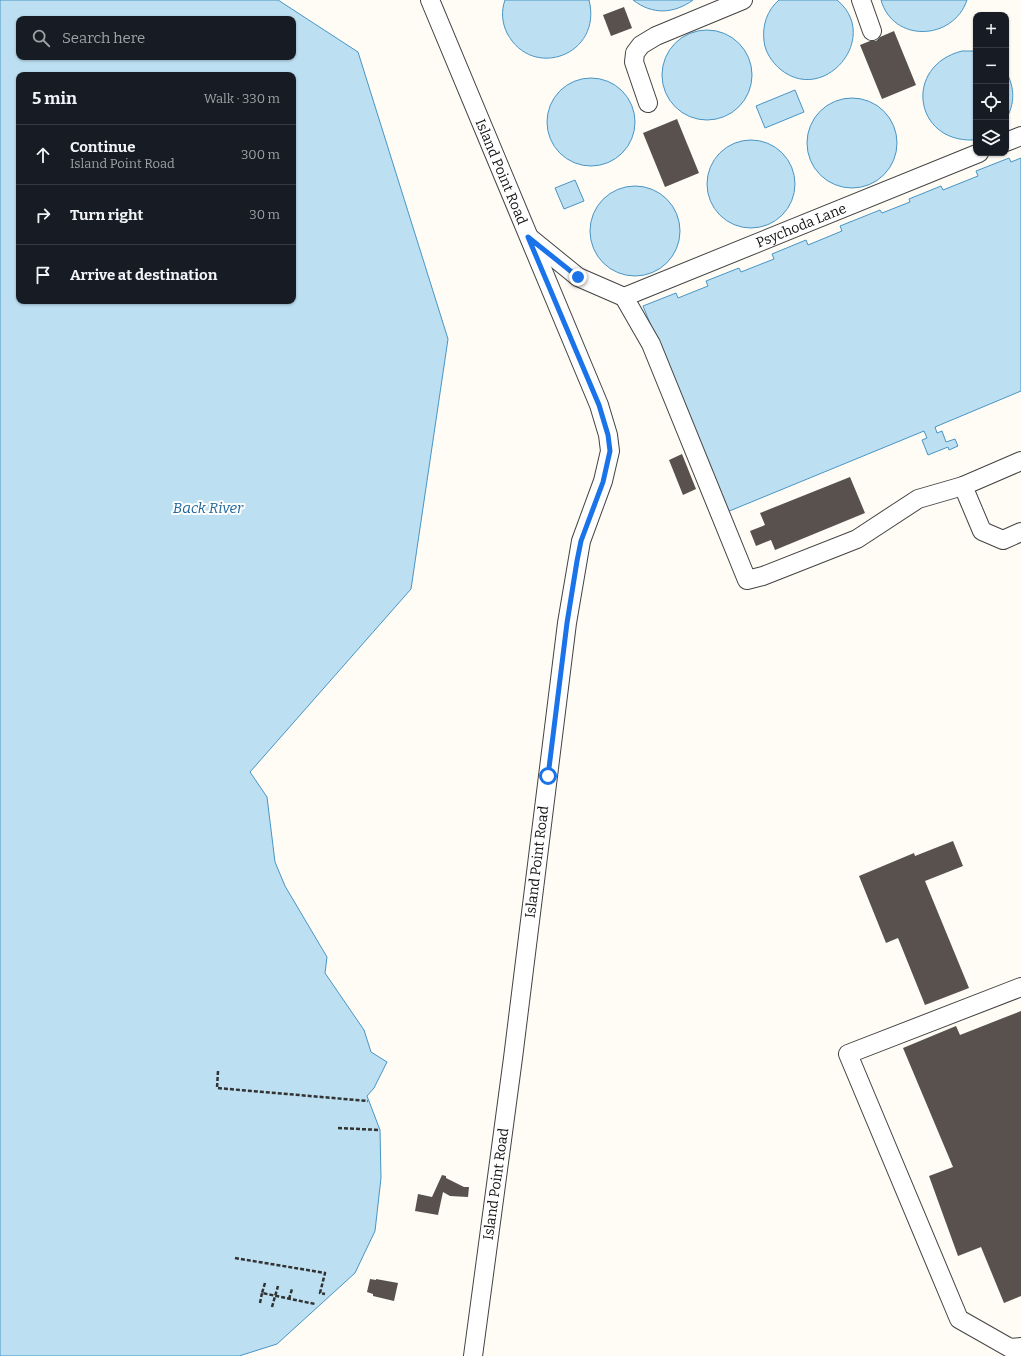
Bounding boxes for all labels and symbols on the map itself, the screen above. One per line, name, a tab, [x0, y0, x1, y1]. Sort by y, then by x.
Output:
street label: Island Point Road	[472, 116, 531, 227]
street label: Psychoda Lane	[753, 199, 849, 251]
route end	[569, 268, 587, 286]
water label: Back River	[173, 499, 244, 517]
route start	[539, 767, 557, 785]
street label: Island Point Road	[522, 805, 552, 919]
street label: Island Point Road	[480, 1127, 512, 1241]

